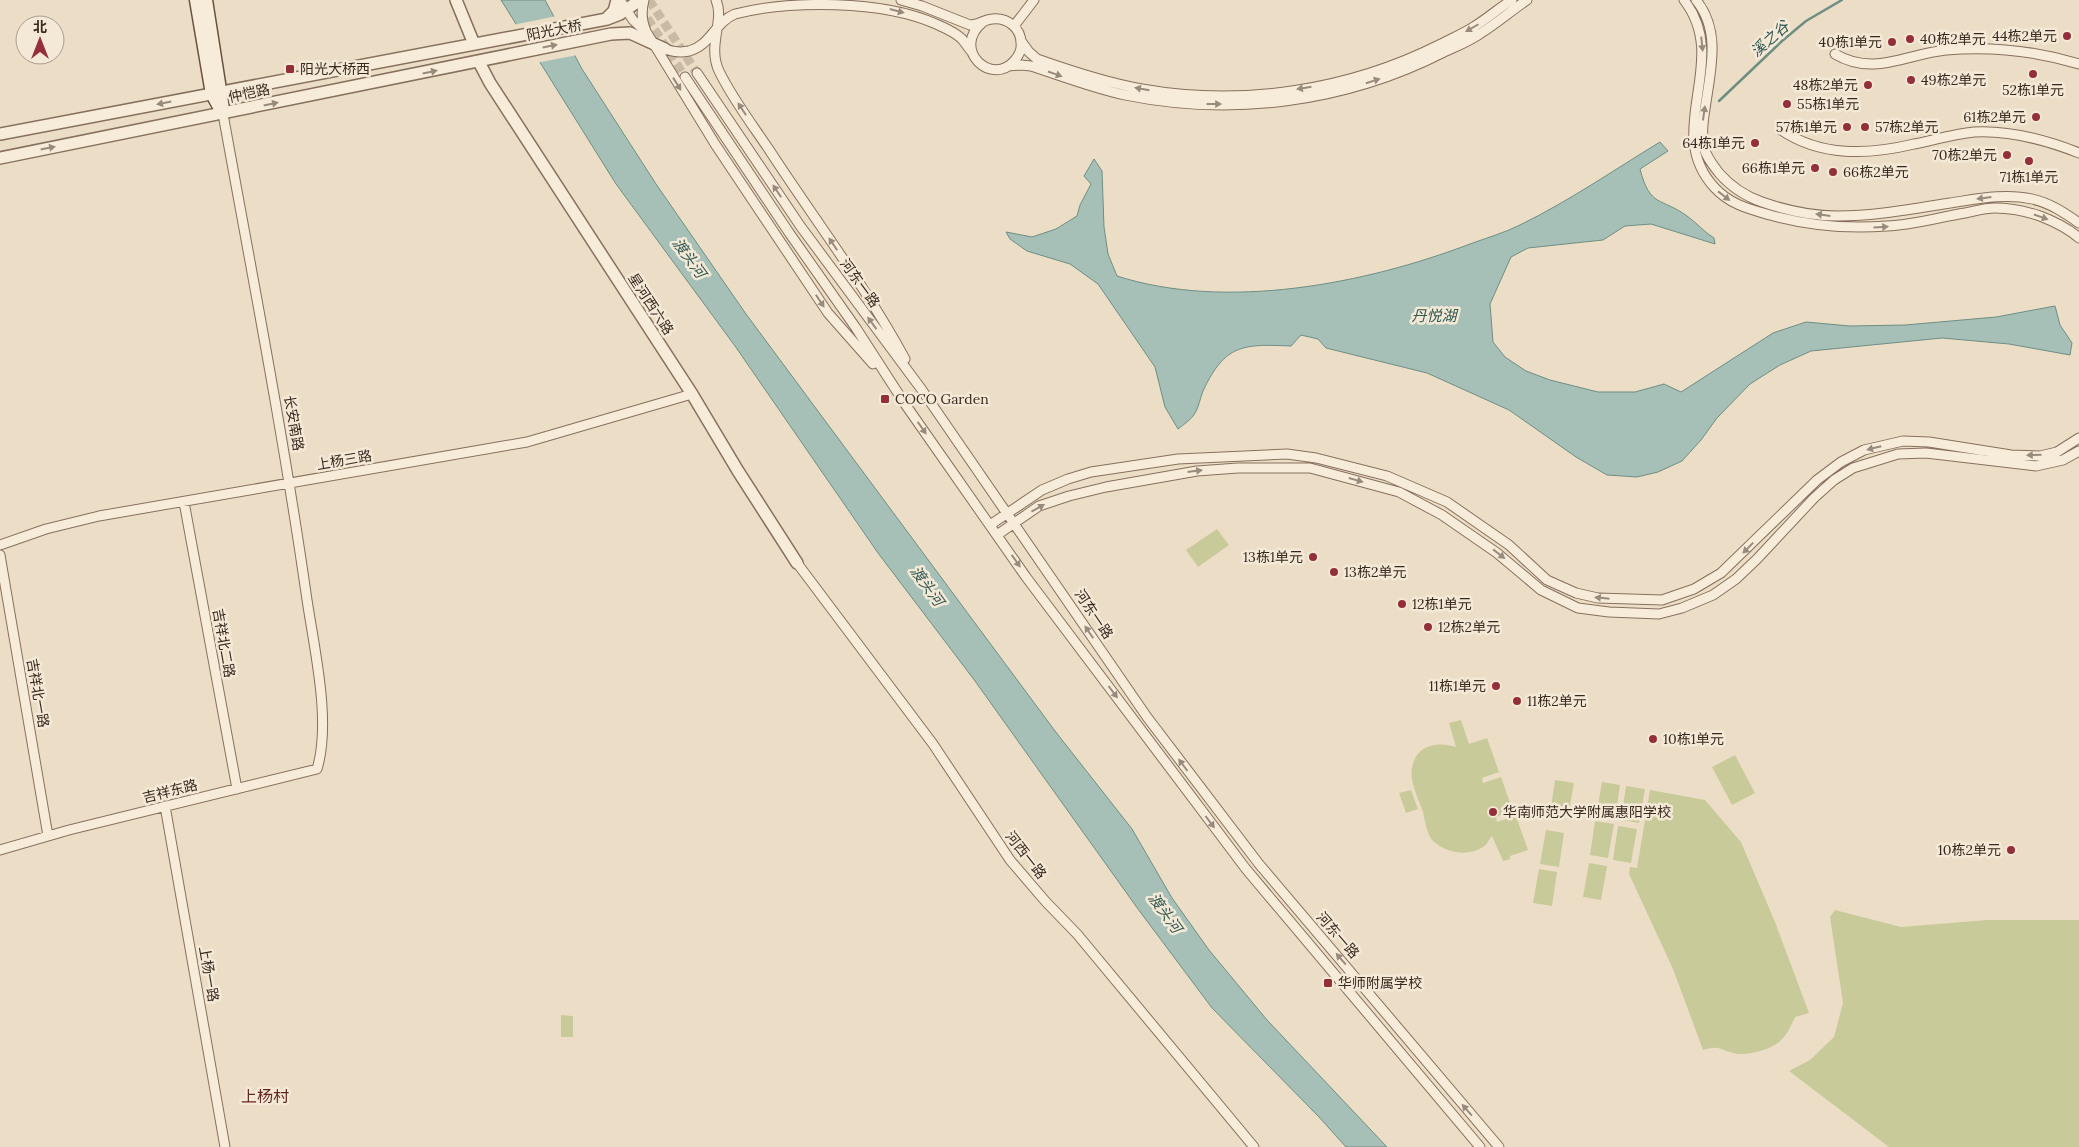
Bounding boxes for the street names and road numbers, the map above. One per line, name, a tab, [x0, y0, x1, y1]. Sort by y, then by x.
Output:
street label: 阳光大桥	[525, 16, 583, 44]
street label: 仲恺路	[227, 80, 271, 106]
street label: 河东一路	[836, 255, 884, 311]
street label: 星河西六路	[624, 270, 678, 338]
street label: 长安南路	[280, 394, 308, 452]
street label: 上杨三路	[315, 446, 373, 474]
street label: 河东一路	[1071, 586, 1117, 642]
street label: 吉祥北二路	[209, 607, 239, 679]
street label: 吉祥北一路	[23, 657, 53, 729]
street label: 吉祥东路	[141, 775, 199, 807]
street label: 河西一路	[1002, 827, 1050, 883]
street label: 河东一路	[1313, 908, 1363, 962]
street label: 上杨一路	[195, 945, 223, 1003]

